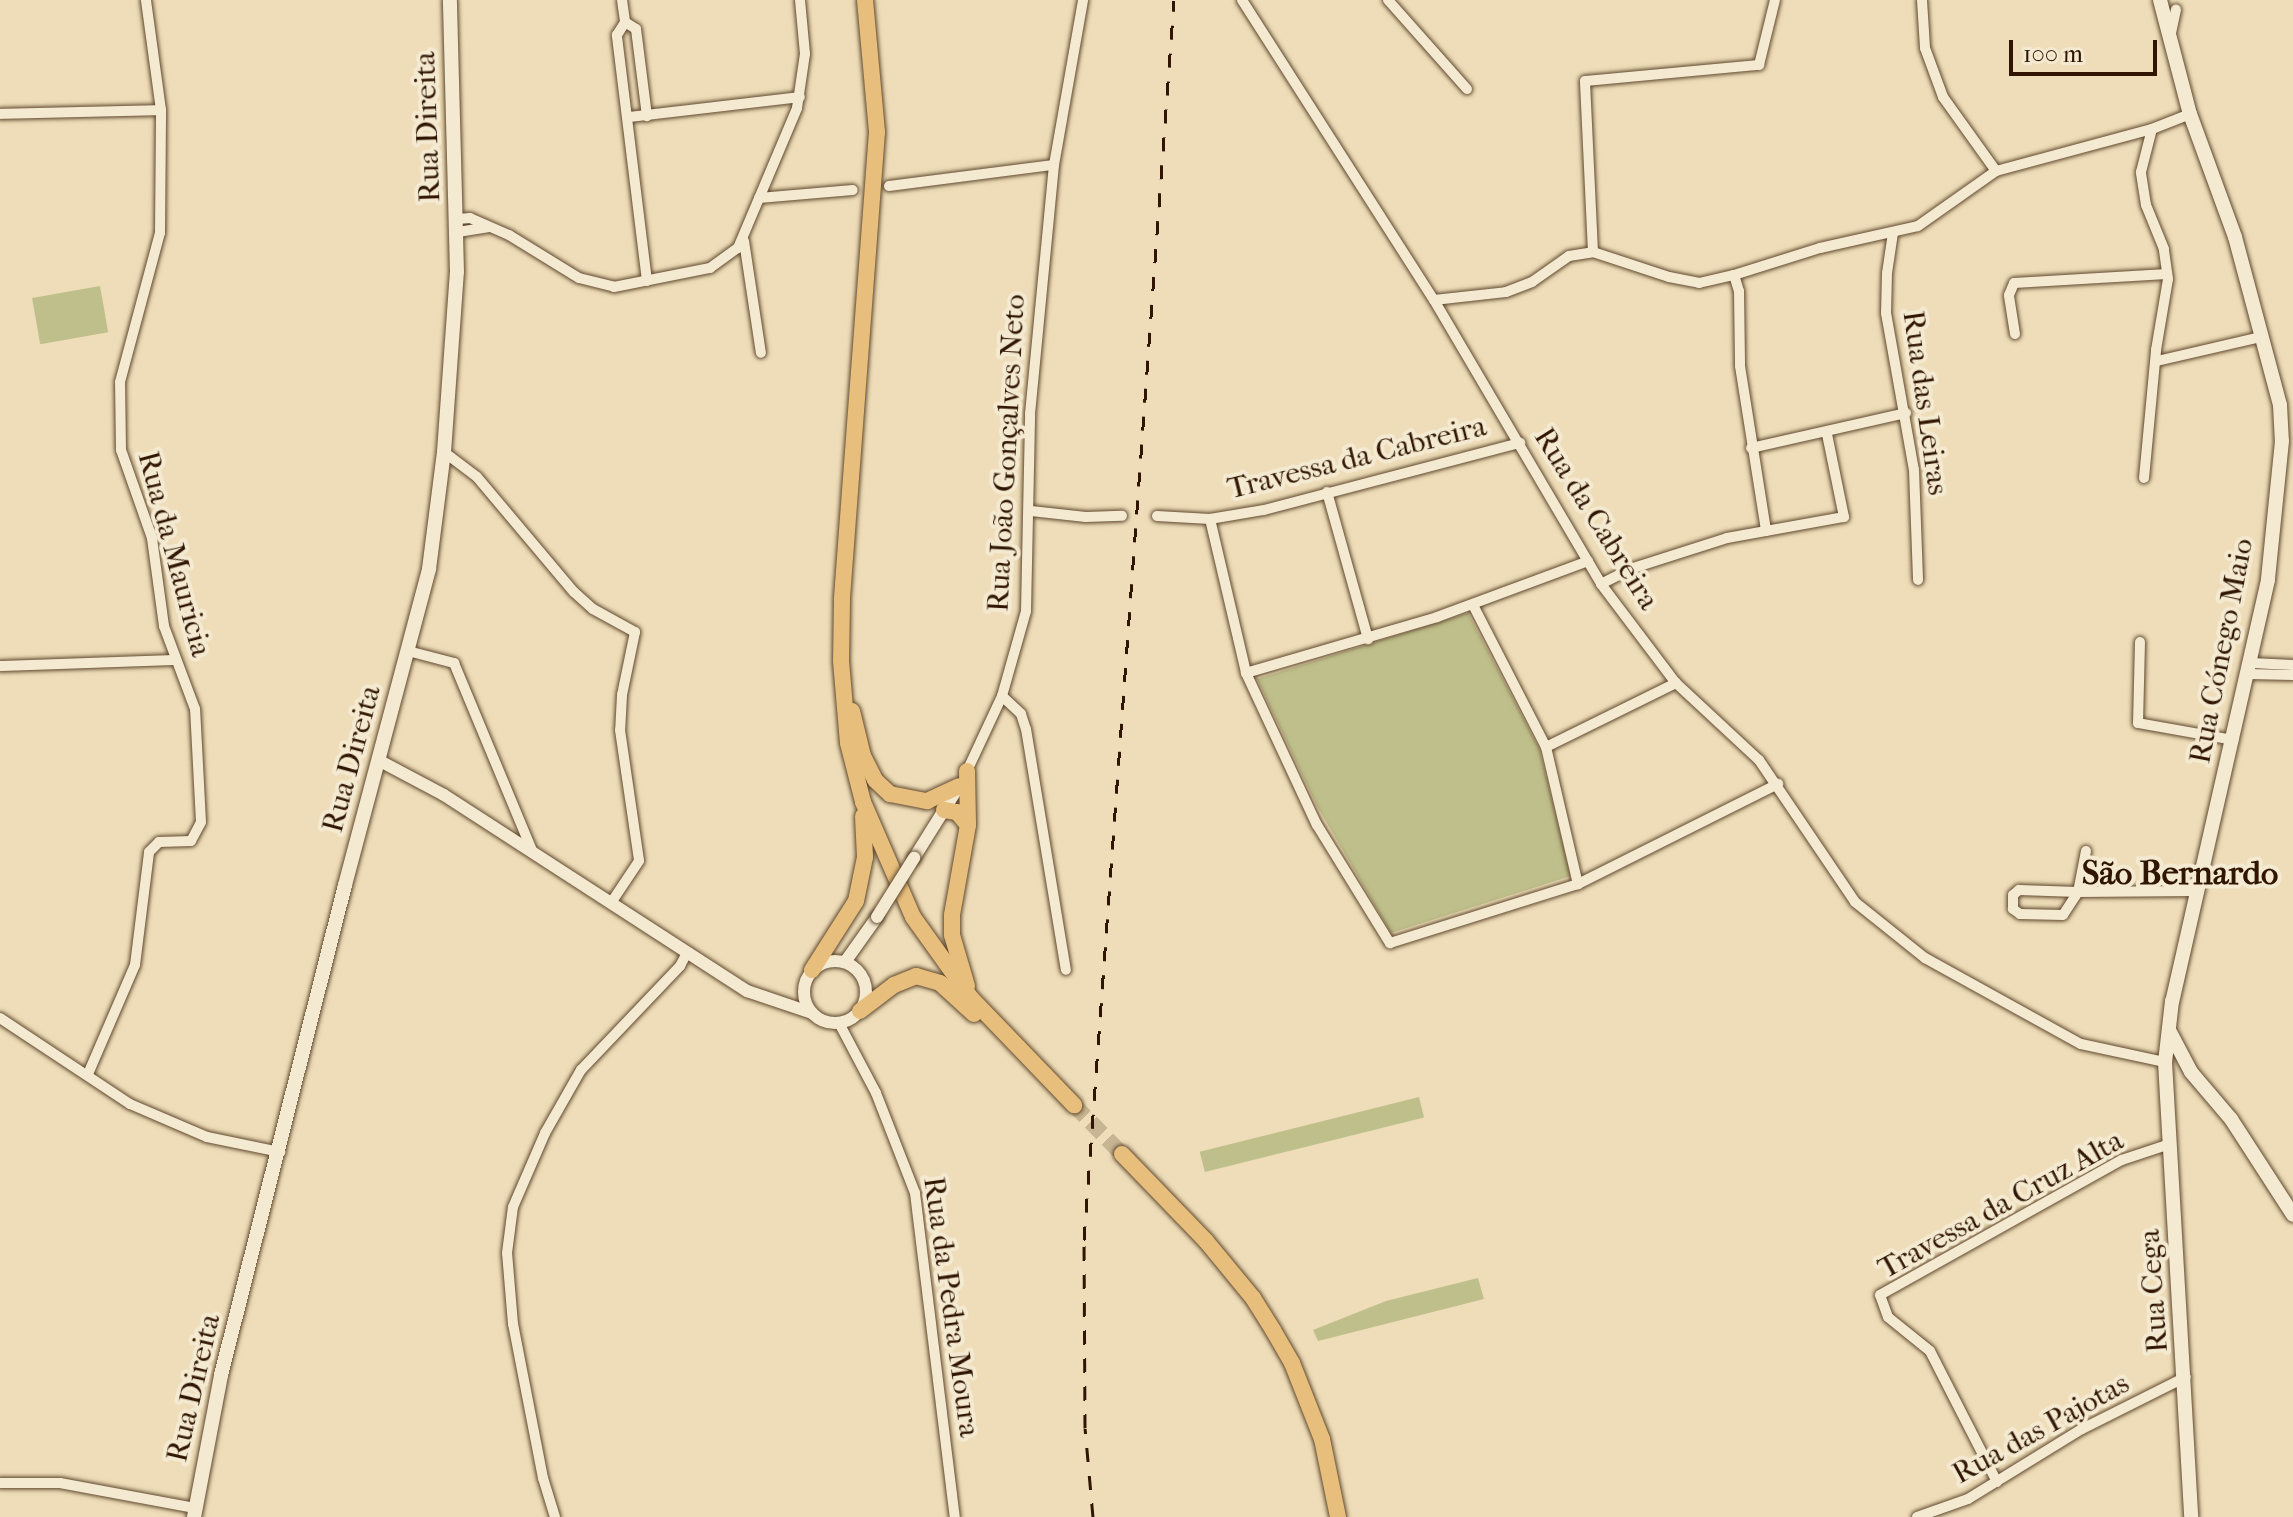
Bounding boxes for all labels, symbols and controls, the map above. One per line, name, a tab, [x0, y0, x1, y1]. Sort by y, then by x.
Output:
scale bar	[2013, 24, 2161, 74]
text: 100 m	[2023, 40, 2083, 68]
street label: Rua Direita	[407, 51, 449, 203]
street label: Rua João Gonçalves Neto	[981, 293, 1033, 613]
street label: Rua das Leiras	[1894, 308, 1956, 498]
street label: Travessa da Cabreira	[1224, 408, 1490, 508]
street label: Rua da Cabreira	[1526, 421, 1666, 617]
street label: Rua da Mauricia	[129, 448, 219, 660]
street label: Rua Cónego Maio	[2183, 535, 2261, 767]
street label: Rua Direita	[315, 681, 389, 837]
district label: São Bernardo	[2082, 854, 2278, 894]
street label: Travessa da Cruz Alta	[1872, 1123, 2130, 1287]
street label: Rua da Pedra Moura	[915, 1175, 987, 1439]
street label: Rua Cega	[2132, 1228, 2176, 1354]
street label: Rua Direita	[159, 1310, 229, 1466]
street label: Rua das Pajotas	[1946, 1366, 2136, 1492]

